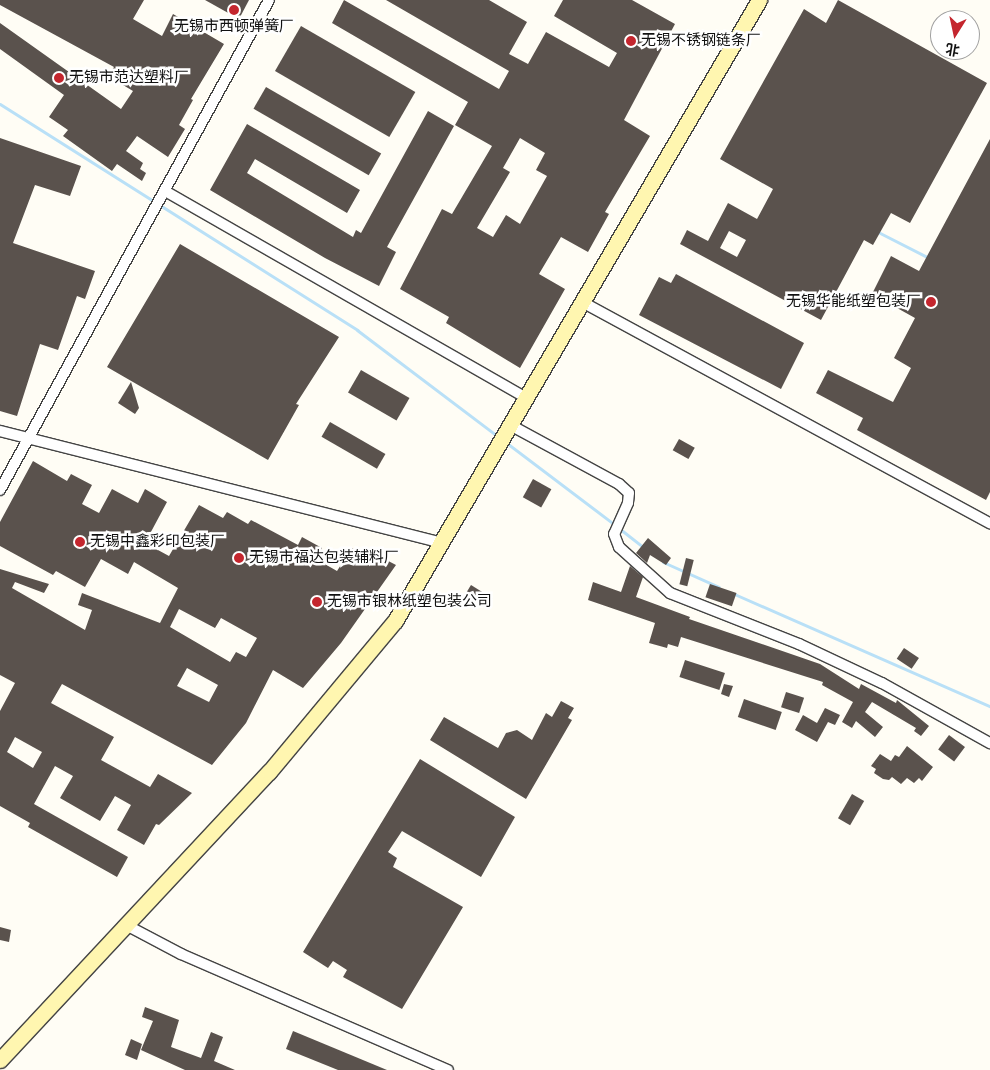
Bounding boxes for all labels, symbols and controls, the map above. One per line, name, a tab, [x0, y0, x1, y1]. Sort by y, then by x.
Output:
marker: 无锡市西顿弹簧厂	[228, 4, 240, 16]
north arrow	[930, 10, 980, 60]
place label: 无锡市西顿弹簧厂	[174, 18, 294, 36]
place label: 无锡不锈钢链条厂	[641, 32, 761, 50]
marker: 无锡不锈钢链条厂	[625, 35, 637, 47]
text: 北	[944, 41, 961, 58]
place label: 无锡市范达塑料厂	[69, 69, 189, 87]
marker: 无锡市范达塑料厂	[53, 72, 65, 84]
place label: 无锡华能纸塑包装厂	[786, 293, 921, 311]
marker: 无锡华能纸塑包装厂	[925, 296, 937, 308]
place label: 无锡中鑫彩印包装厂	[90, 533, 225, 551]
marker: 无锡中鑫彩印包装厂	[74, 536, 86, 548]
place label: 无锡市福达包装辅料厂	[249, 549, 399, 567]
marker: 无锡市福达包装辅料厂	[233, 552, 245, 564]
place label: 无锡市银林纸塑包装公司	[327, 593, 492, 611]
marker: 无锡市银林纸塑包装公司	[311, 596, 323, 608]

